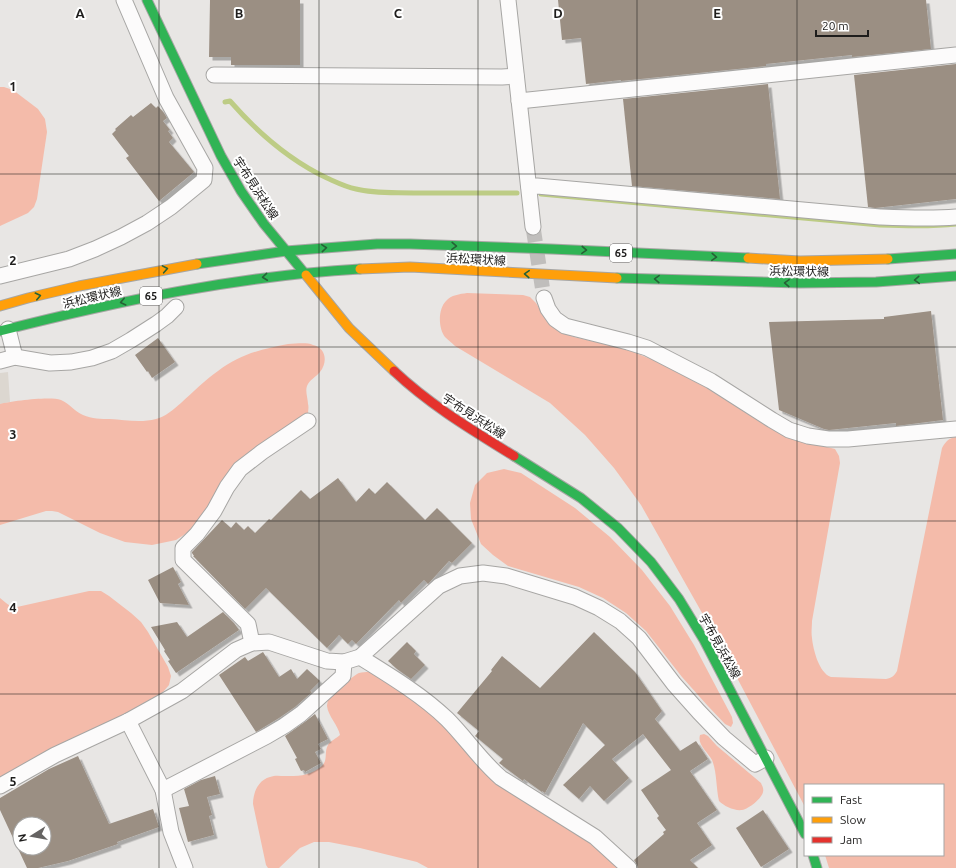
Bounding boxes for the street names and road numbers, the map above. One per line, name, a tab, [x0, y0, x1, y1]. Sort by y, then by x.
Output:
street label: 宇布見浜松線	[231, 154, 281, 222]
road number: 65	[610, 244, 632, 262]
street label: 浜松環状線	[446, 251, 506, 267]
street label: 浜松環状線	[769, 264, 829, 278]
street label: 浜松環状線	[61, 284, 123, 310]
road number: 65	[140, 287, 162, 305]
street label: 宇布見浜松線	[440, 391, 508, 441]
street label: 宇布見浜松線	[697, 611, 743, 681]

